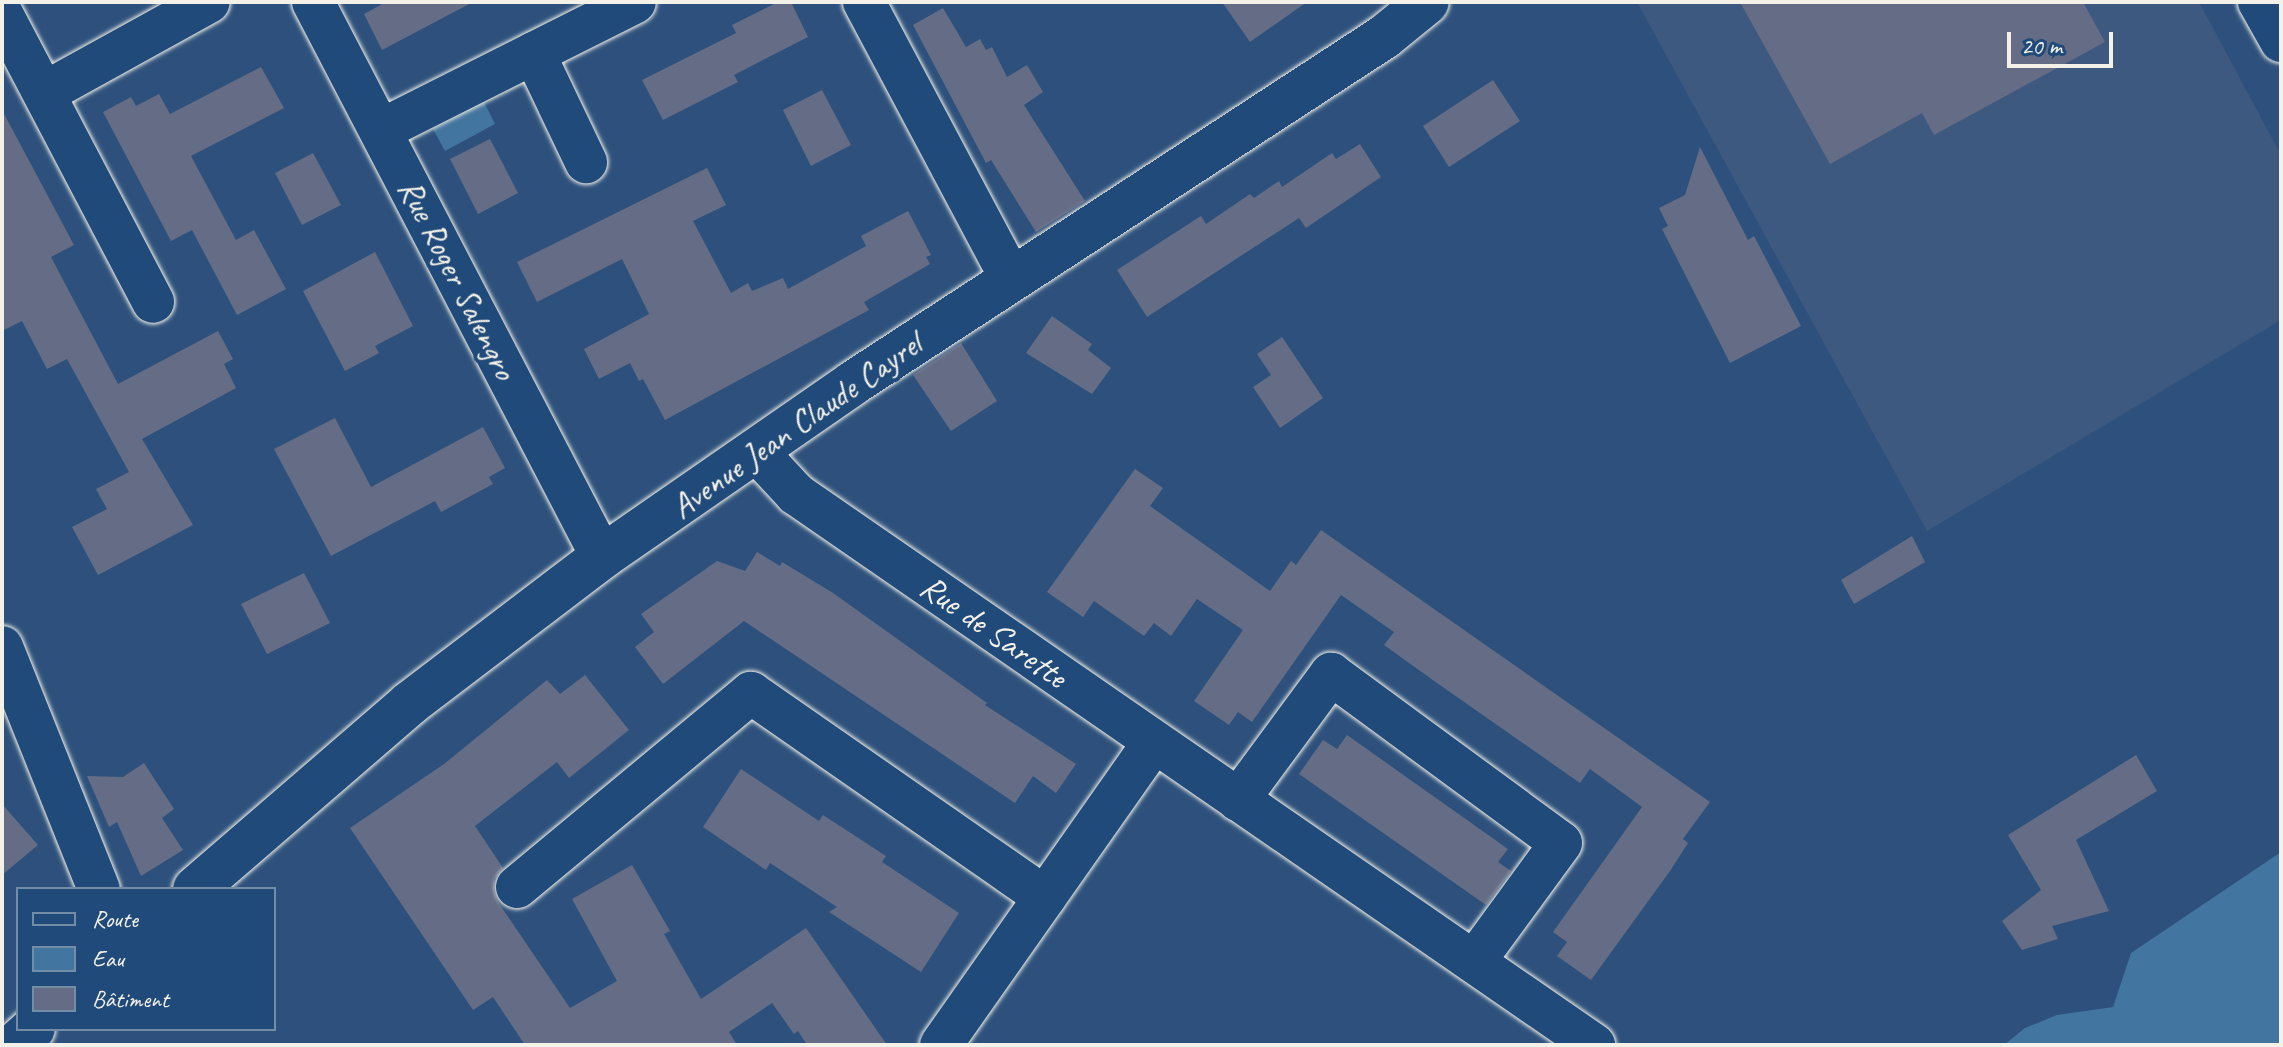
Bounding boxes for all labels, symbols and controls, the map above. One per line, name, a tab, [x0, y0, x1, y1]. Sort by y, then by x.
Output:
scale bar	[2011, 16, 2117, 66]
text: 20 m	[2021, 31, 2062, 61]
street label: Rue Roger Salengro	[389, 171, 527, 387]
street label: Avenue Jean Claude Cayrel	[662, 323, 930, 527]
street label: Rue de Sarette	[913, 566, 1075, 696]
legend	[16, 887, 276, 1031]
text: Route	[92, 904, 138, 934]
text: Eau	[92, 944, 124, 974]
text: Bâtiment	[92, 984, 169, 1014]

